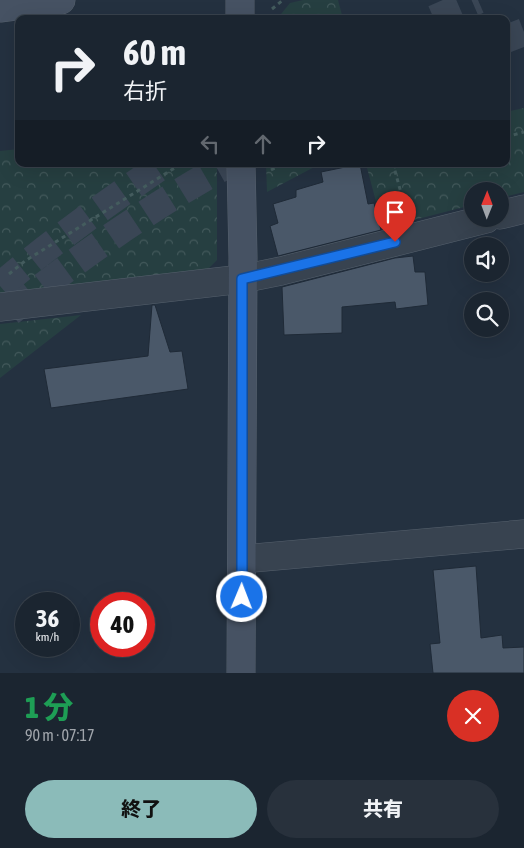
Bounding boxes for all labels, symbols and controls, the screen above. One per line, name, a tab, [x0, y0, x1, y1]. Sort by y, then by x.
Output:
text: 60 m	[123, 32, 186, 72]
icon: right	[40, 35, 105, 100]
text: 右折	[123, 78, 167, 104]
icon: left	[196, 130, 224, 158]
icon: ahead	[249, 130, 277, 158]
icon: right	[302, 130, 330, 158]
north arrow	[464, 182, 509, 228]
map controls	[464, 182, 509, 337]
pin	[374, 191, 416, 242]
icon: arrive	[381, 198, 409, 226]
button: sound	[464, 237, 509, 282]
button: search	[464, 292, 509, 337]
position arrow	[215, 570, 267, 622]
speed limit sign: 40	[90, 592, 155, 657]
text: 36	[36, 604, 59, 632]
text: km/h	[36, 630, 59, 644]
text: 1 分	[25, 690, 73, 724]
button: close	[447, 690, 499, 742]
text: 90 m · 07:17	[25, 726, 95, 744]
button: 終了	[25, 780, 257, 838]
button: 共有	[267, 780, 499, 838]

